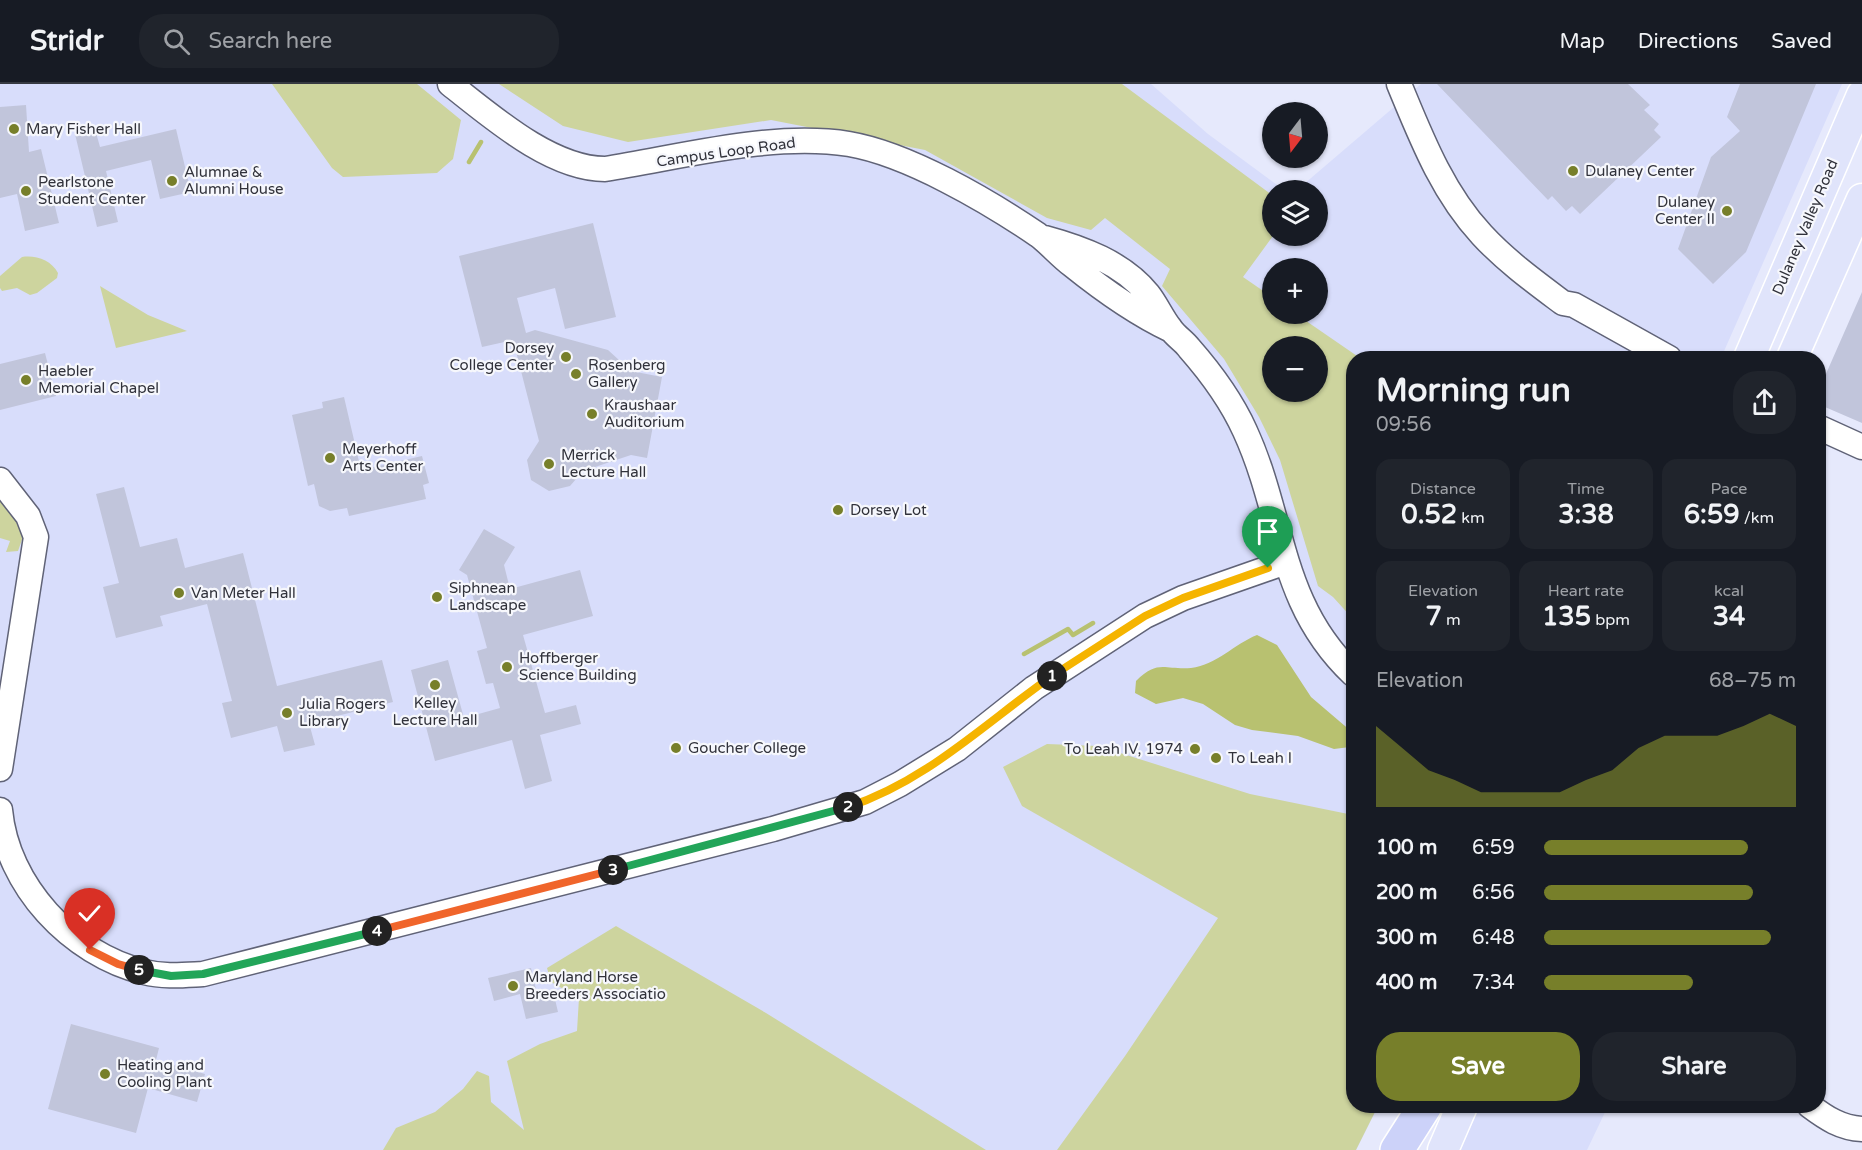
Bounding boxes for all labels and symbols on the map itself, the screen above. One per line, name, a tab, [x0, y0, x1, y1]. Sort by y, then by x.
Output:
north arrow	[1262, 102, 1328, 168]
place label: Mary Fisher Hall	[26, 120, 141, 138]
marker: Mary Fisher Hall	[7, 122, 21, 136]
street label: Campus Loop Road	[655, 133, 797, 171]
street label: Dulaney Valley Road	[1768, 157, 1842, 297]
place label: Dulaney Center	[1585, 162, 1695, 180]
place label: Alumnae & Alumni House	[184, 163, 284, 198]
marker: Dulaney Center	[1566, 164, 1580, 178]
place label: Pearlstone Student Center	[38, 173, 146, 208]
marker: Alumnae & Alumni House	[165, 174, 179, 188]
marker: Pearlstone Student Center	[19, 184, 33, 198]
place label: Dulaney Center II	[1655, 193, 1715, 228]
marker: Dulaney Center II	[1720, 204, 1734, 218]
place label: Dorsey College Center	[449, 339, 554, 374]
marker: Dorsey College Center	[559, 350, 573, 364]
place label: Rosenberg Gallery	[588, 356, 666, 391]
place label: Haebler Memorial Chapel	[38, 362, 159, 397]
marker: Rosenberg Gallery	[569, 367, 583, 381]
marker: Haebler Memorial Chapel	[19, 373, 33, 387]
place label: Kraushaar Auditorium	[604, 396, 684, 431]
marker: Kraushaar Auditorium	[585, 407, 599, 421]
place label: Meyerhoff Arts Center	[342, 440, 423, 475]
place label: Merrick Lecture Hall	[561, 446, 646, 481]
marker: Meyerhoff Arts Center	[323, 451, 337, 465]
marker: Merrick Lecture Hall	[542, 457, 556, 471]
place label: Dorsey Lot	[850, 501, 927, 519]
marker: Dorsey Lot	[831, 503, 845, 517]
pin	[1242, 506, 1293, 568]
place label: Siphnean Landscape	[449, 579, 526, 614]
place label: Van Meter Hall	[191, 584, 296, 602]
marker: Van Meter Hall	[172, 586, 186, 600]
marker: Siphnean Landscape	[430, 590, 444, 604]
place label: Hoffberger Science Building	[519, 649, 637, 684]
marker: Hoffberger Science Building	[500, 660, 514, 674]
pin: 1	[1037, 661, 1067, 691]
marker: Kelley Lecture Hall	[428, 678, 442, 692]
place label: Kelley Lecture Hall	[392, 694, 478, 729]
place label: Julia Rogers Library	[299, 695, 386, 730]
marker: Julia Rogers Library	[280, 706, 294, 720]
place label: Goucher College	[688, 739, 806, 757]
place label: To Leah IV, 1974	[1064, 740, 1183, 758]
marker: Goucher College	[669, 741, 683, 755]
marker: To Leah IV, 1974	[1188, 742, 1202, 756]
place label: To Leah I	[1228, 749, 1292, 767]
marker: To Leah I	[1209, 751, 1223, 765]
pin: 2	[833, 792, 863, 822]
pin: 3	[598, 855, 628, 885]
pin	[64, 888, 115, 950]
pin: 4	[362, 916, 392, 946]
pin: 5	[124, 955, 154, 985]
place label: Maryland Horse Breeders Associatio	[525, 968, 666, 1003]
marker: Maryland Horse Breeders Associatio	[506, 979, 520, 993]
place label: Heating and Cooling Plant	[117, 1056, 213, 1091]
marker: Heating and Cooling Plant	[98, 1067, 112, 1081]

